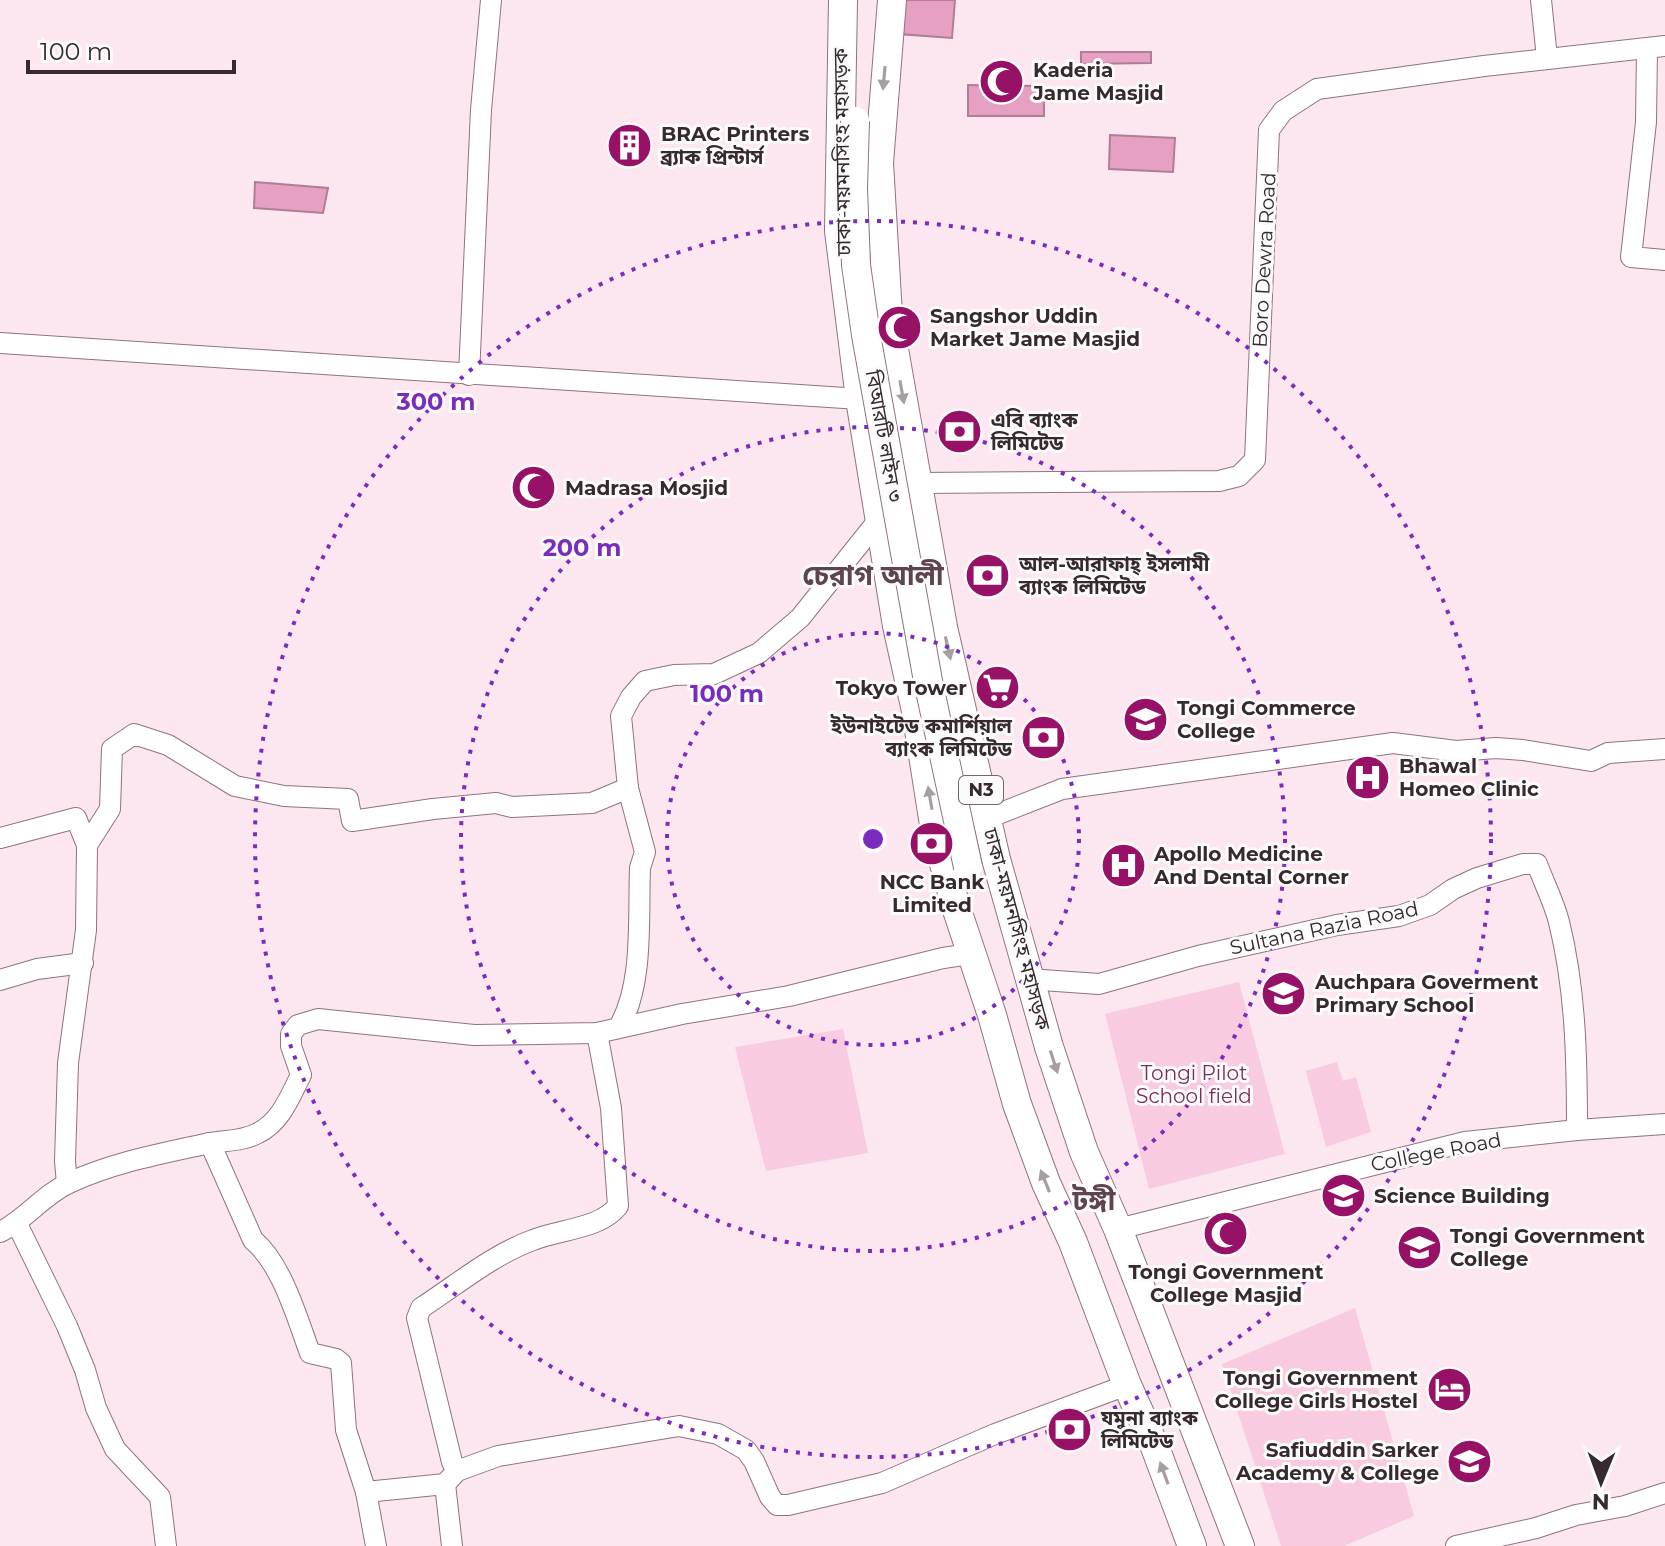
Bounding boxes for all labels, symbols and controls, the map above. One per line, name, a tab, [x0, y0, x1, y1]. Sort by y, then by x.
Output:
scale bar	[28, 24, 234, 74]
text: 100 m	[40, 37, 112, 66]
street label: ঢাকা-ময়মনসিংহ মহাসড়ক	[828, 47, 856, 257]
mosque icon: Kaderia Jame Masjid	[978, 57, 1026, 105]
place label: Kaderia Jame Masjid	[1032, 58, 1164, 105]
one-way arrow	[877, 66, 890, 91]
building icon: BRAC Printers ব্র্যাক প্রিন্টার্স	[606, 122, 654, 170]
place label: BRAC Printers ব্র্যাক প্রিন্টার্স	[660, 122, 810, 169]
street label: Boro Dewra Road	[1247, 172, 1281, 348]
mosque icon: Sangshor Uddin Market Jame Masjid	[875, 303, 923, 351]
place label: Sangshor Uddin Market Jame Masjid	[930, 304, 1140, 351]
street label: বিআরটি লাইন ৩	[860, 367, 907, 504]
one-way arrow	[896, 380, 908, 405]
text: 300 m	[396, 387, 475, 416]
bank icon: এবি ব্যাংক লিমিটেড	[936, 407, 984, 455]
place label: এবি ব্যাংক লিমিটেড	[990, 408, 1078, 455]
mosque icon: Madrasa Mosjid	[510, 464, 558, 512]
place label: Madrasa Mosjid	[565, 476, 728, 500]
text: 200 m	[543, 533, 621, 562]
bank icon: আল-আরাফাহ্ ইসলামী ব্যাংক লিমিটেড	[964, 552, 1012, 600]
place label: আল-আরাফাহ্ ইসলামী ব্যাংক লিমিটেড	[1018, 552, 1210, 599]
district label: চেরাগ আলী	[802, 558, 945, 592]
one-way arrow	[942, 635, 955, 660]
supermarket icon: Tokyo Tower	[974, 664, 1022, 712]
place label: Tokyo Tower	[836, 676, 967, 700]
text: 100 m	[690, 679, 764, 708]
school or university icon: Tongi Commerce College	[1122, 696, 1170, 744]
place label: Tongi Commerce College	[1177, 696, 1356, 743]
place label: ইউনাইটেড কমার্শিয়াল ব্যাংক লিমিটেড	[830, 714, 1013, 761]
bank icon: ইউনাইটেড কমার্শিয়াল ব্যাংক লিমিটেড	[1019, 714, 1067, 762]
hospital icon: Bhawal Homeo Clinic	[1344, 754, 1392, 802]
place label: Bhawal Homeo Clinic	[1399, 754, 1539, 801]
road number: N3	[959, 776, 1003, 804]
one-way arrow	[923, 785, 935, 810]
bank icon: NCC Bank Limited	[908, 819, 956, 867]
street label: ঢাকা-ময়মনসিংহ মহাসড়ক	[978, 824, 1056, 1033]
centre of rings	[859, 825, 887, 853]
hospital icon: Apollo Medicine And Dental Corner	[1099, 842, 1147, 890]
place label: Apollo Medicine And Dental Corner	[1153, 842, 1349, 889]
place label: NCC Bank Limited	[880, 870, 985, 917]
street label: Sultana Razia Road	[1228, 896, 1420, 960]
school or university icon: Auchpara Goverment Primary School	[1260, 970, 1308, 1018]
place label: Auchpara Goverment Primary School	[1314, 970, 1539, 1017]
one-way arrow	[1048, 1051, 1060, 1075]
park label: Tongi Pilot School field	[1136, 1061, 1252, 1108]
street label: College Road	[1369, 1128, 1503, 1176]
one-way arrow	[1038, 1168, 1051, 1192]
school or university icon: Science Building	[1319, 1172, 1367, 1220]
district label: টঙ্গী	[1072, 1183, 1116, 1217]
place label: Science Building	[1374, 1184, 1550, 1208]
mosque icon: Tongi Government College Masjid	[1202, 1209, 1250, 1257]
school or university icon: Tongi Government College	[1395, 1224, 1443, 1272]
place label: Tongi Government College	[1450, 1224, 1645, 1271]
place label: Tongi Government College Masjid	[1128, 1260, 1324, 1307]
place label: Tongi Government College Girls Hostel	[1215, 1366, 1418, 1413]
hotel icon: Tongi Government College Girls Hostel	[1425, 1366, 1473, 1414]
bank icon: যমুনা ব্যাংক লিমিটেড	[1046, 1405, 1094, 1453]
place label: যমুনা ব্যাংক লিমিটেড	[1100, 1406, 1199, 1453]
place label: Safiuddin Sarker Academy & College	[1235, 1438, 1439, 1485]
school or university icon: Safiuddin Sarker Academy & College	[1446, 1438, 1494, 1486]
north arrow	[1561, 1442, 1641, 1522]
one-way arrow	[1158, 1461, 1170, 1485]
text: N	[1592, 1488, 1610, 1515]

